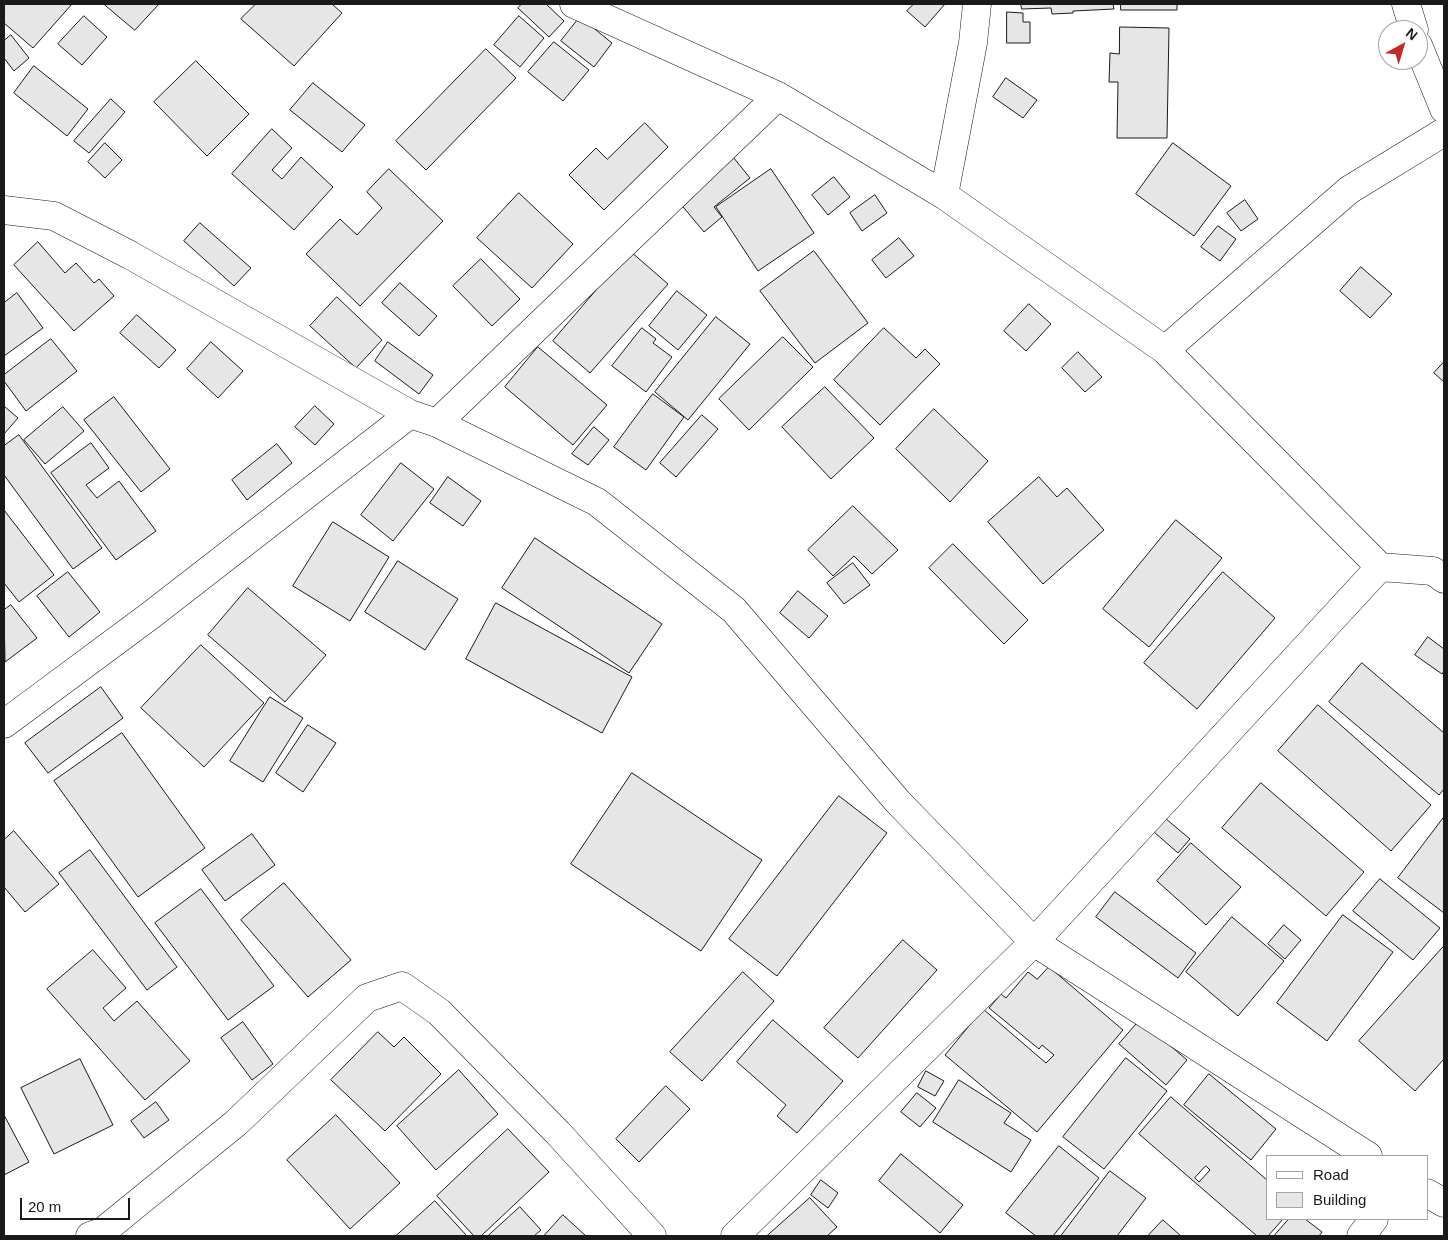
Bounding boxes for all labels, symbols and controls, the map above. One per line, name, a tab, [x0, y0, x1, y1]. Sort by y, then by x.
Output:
north arrow	[1378, 20, 1428, 70]
text: N	[1403, 25, 1421, 44]
legend	[1266, 1155, 1428, 1220]
text: Road	[1313, 1166, 1349, 1183]
scale bar	[22, 1188, 132, 1220]
text: Building	[1313, 1191, 1366, 1208]
text: 20 m	[28, 1198, 61, 1215]

